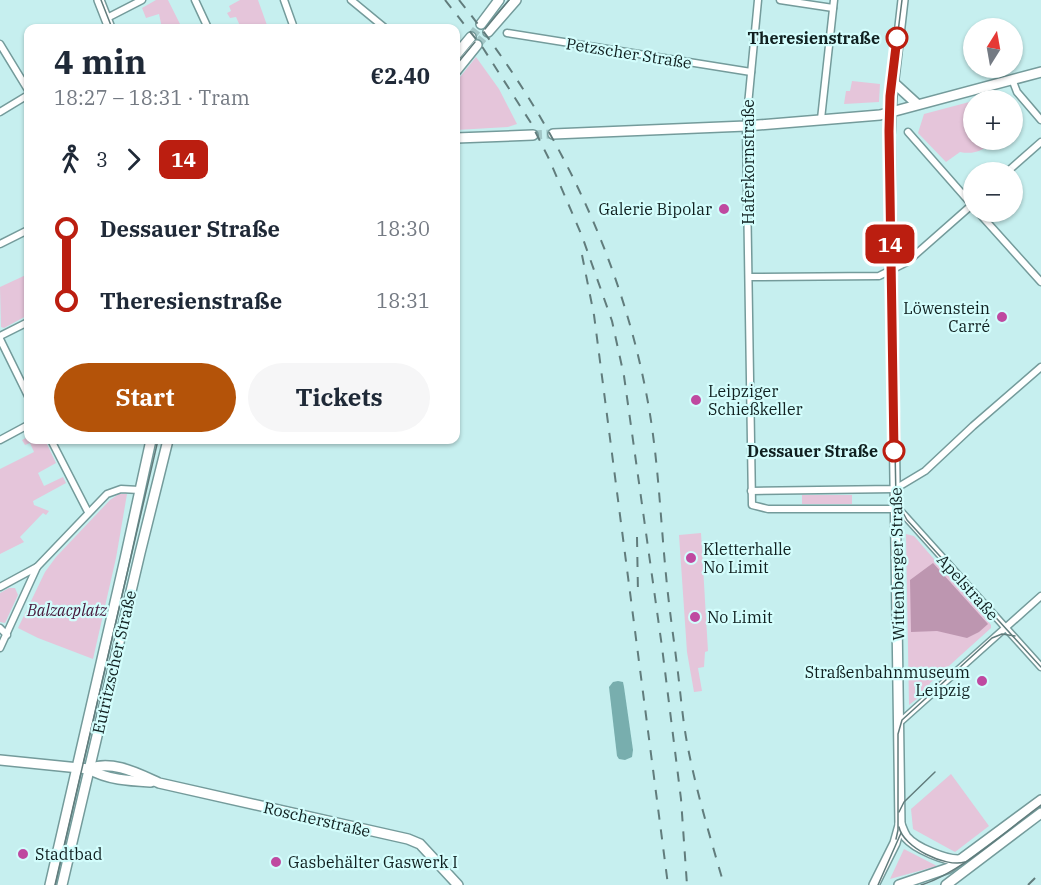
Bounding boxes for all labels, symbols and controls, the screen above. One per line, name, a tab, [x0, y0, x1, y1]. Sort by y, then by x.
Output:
north arrow	[963, 18, 1023, 78]
map controls	[963, 18, 1023, 222]
marker: Theresienstraße	[886, 27, 908, 49]
place label: Theresienstraße	[747, 28, 880, 48]
street label: Petzscher Straße	[565, 33, 693, 73]
text: 4 min	[54, 40, 146, 83]
text: €2.40	[371, 61, 430, 90]
text: 18:27 – 18:31 · Tram	[54, 84, 250, 111]
button: +	[963, 90, 1023, 150]
street label: Haferkornstraße	[738, 99, 758, 225]
icon: walk	[54, 143, 87, 176]
icon: forward	[117, 143, 150, 176]
text: 14	[171, 145, 196, 173]
text: 3	[96, 146, 108, 173]
button: −	[963, 162, 1023, 222]
place label: Galerie Bipolar	[598, 199, 712, 219]
marker: Galerie Bipolar	[717, 202, 731, 216]
text: Dessauer Straße	[100, 214, 280, 243]
text: 18:30	[376, 215, 430, 242]
line badge: 14	[863, 224, 917, 264]
text: 14	[877, 230, 903, 258]
text: Theresienstraße	[100, 286, 282, 315]
text: 18:31	[376, 287, 430, 314]
place label: Löwenstein Carré	[903, 298, 990, 336]
marker: Löwenstein Carré	[995, 310, 1009, 324]
button: Start	[54, 363, 236, 432]
button: Tickets	[248, 363, 430, 432]
place label: Leipziger Schießkeller	[708, 381, 803, 419]
marker: Leipziger Schießkeller	[689, 393, 703, 407]
marker: Dessauer Straße	[883, 440, 905, 462]
place label: Dessauer Straße	[747, 441, 878, 461]
street label: Wittenberger Straße	[886, 487, 908, 641]
place label: Kletterhalle No Limit	[703, 539, 791, 577]
street label: Apelstraße	[933, 550, 1003, 624]
marker: Kletterhalle No Limit	[684, 551, 698, 565]
street label: Eutritzscher Straße	[88, 588, 140, 736]
park label: Balzacplatz	[26, 600, 108, 620]
place label: No Limit	[707, 607, 773, 627]
marker: No Limit	[688, 610, 702, 624]
place label: Straßenbahnmuseum Leipzig	[805, 662, 970, 700]
marker: Straßenbahnmuseum Leipzig	[975, 674, 989, 688]
street label: Roscherstraße	[262, 797, 372, 841]
place label: Stadtbad	[35, 844, 103, 864]
marker: Stadtbad	[16, 847, 30, 861]
place label: Gasbehälter Gaswerk I	[288, 852, 458, 872]
marker: Gasbehälter Gaswerk I	[269, 855, 283, 869]

